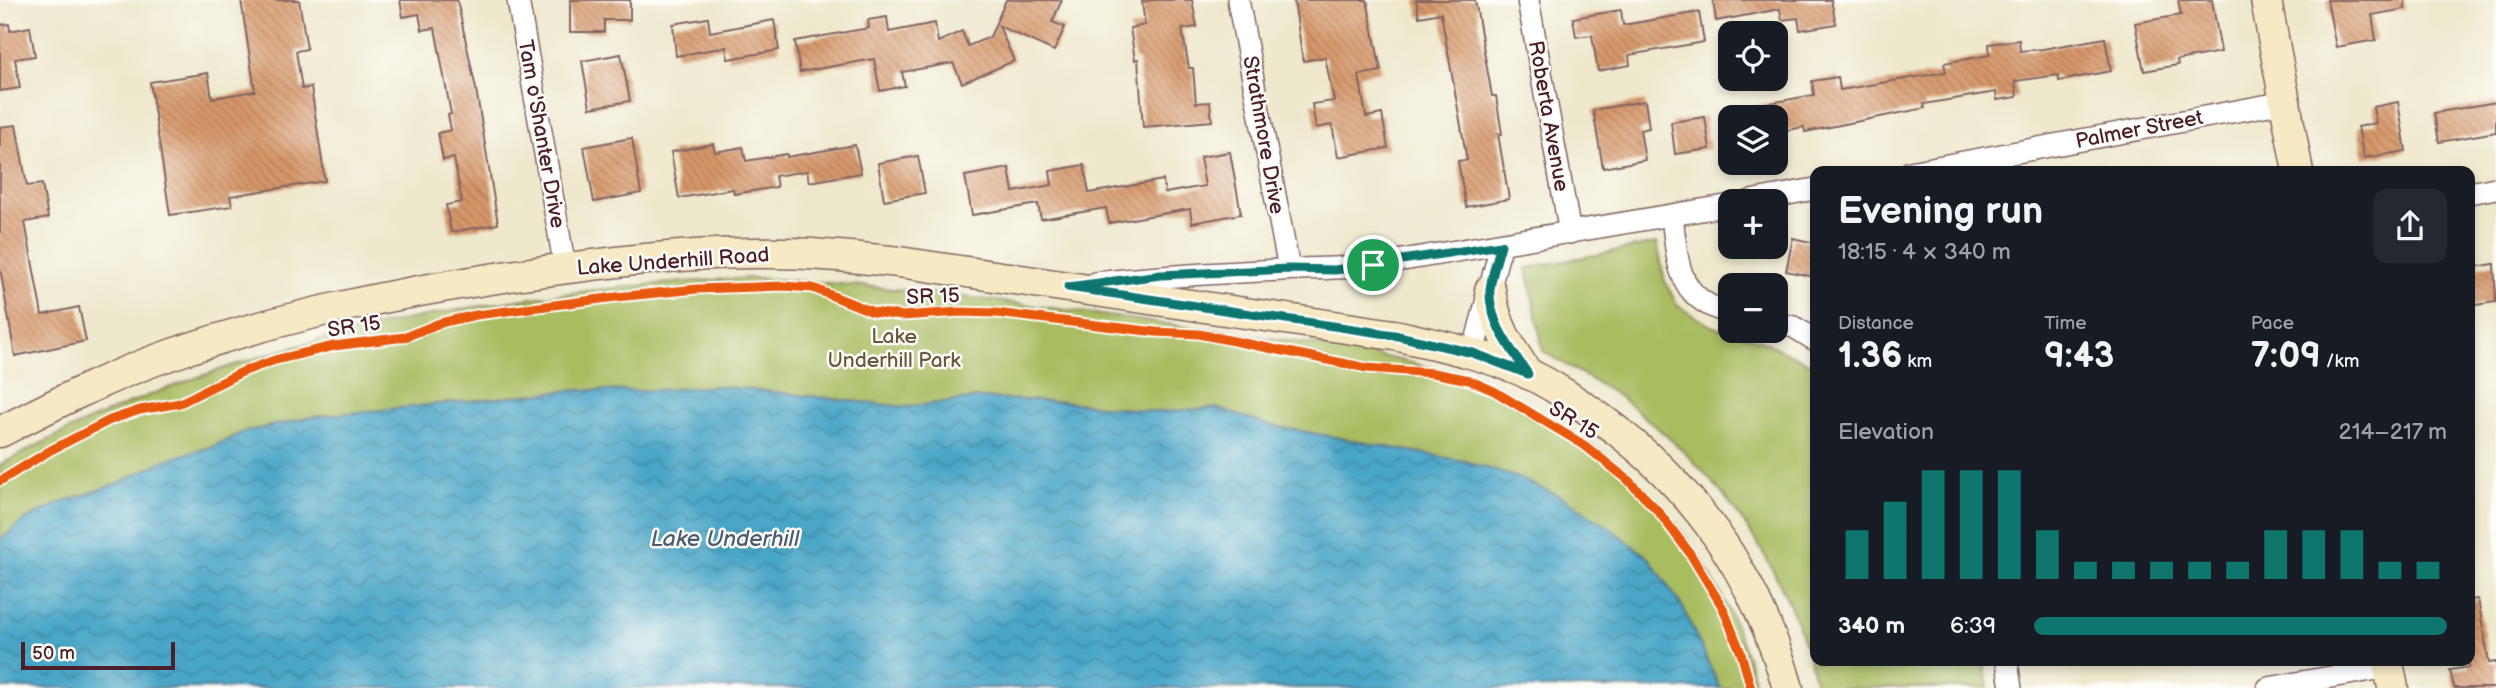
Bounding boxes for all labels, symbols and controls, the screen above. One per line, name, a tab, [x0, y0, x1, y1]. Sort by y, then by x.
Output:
map controls	[1718, 21, 1788, 343]
button: locate	[1718, 21, 1788, 91]
street label: Tam o'Shanter Drive	[513, 38, 570, 230]
street label: Roberta Avenue	[1523, 39, 1574, 193]
street label: Strathmore Drive	[1237, 54, 1290, 216]
button: layers	[1718, 105, 1788, 175]
street label: Palmer Street	[2073, 105, 2205, 154]
button: +	[1718, 189, 1788, 259]
text: Evening run	[1838, 189, 2043, 234]
button: share	[2373, 189, 2447, 263]
pin	[1343, 235, 1403, 295]
text: 18:15 · 4 × 340 m	[1838, 238, 2011, 266]
street label: Lake Underhill Road	[576, 242, 770, 281]
icon: arrive	[1354, 246, 1392, 284]
button: −	[1718, 273, 1788, 343]
street label: SR 15	[906, 283, 960, 310]
street label: SR 15	[326, 310, 382, 343]
text: Distance	[1838, 312, 1914, 335]
text: Time	[2044, 312, 2086, 335]
text: Pace	[2251, 312, 2294, 335]
park label: Lake Underhill Park	[828, 324, 961, 373]
text: 1.36	[1838, 335, 1902, 378]
text: 9:43	[2044, 335, 2114, 378]
text: 7:09	[2251, 335, 2321, 378]
text: km	[1902, 350, 1932, 373]
text: /km	[2321, 350, 2359, 373]
street label: SR 15	[1544, 396, 1603, 445]
text: Elevation	[1838, 418, 1934, 446]
text: 214–217 m	[2338, 418, 2447, 446]
water label: Lake Underhill	[651, 525, 800, 553]
text: 340 m	[1838, 612, 1905, 640]
text: 6:39	[1950, 612, 1996, 640]
scale bar	[21, 639, 175, 671]
text: 50 m	[32, 642, 75, 665]

